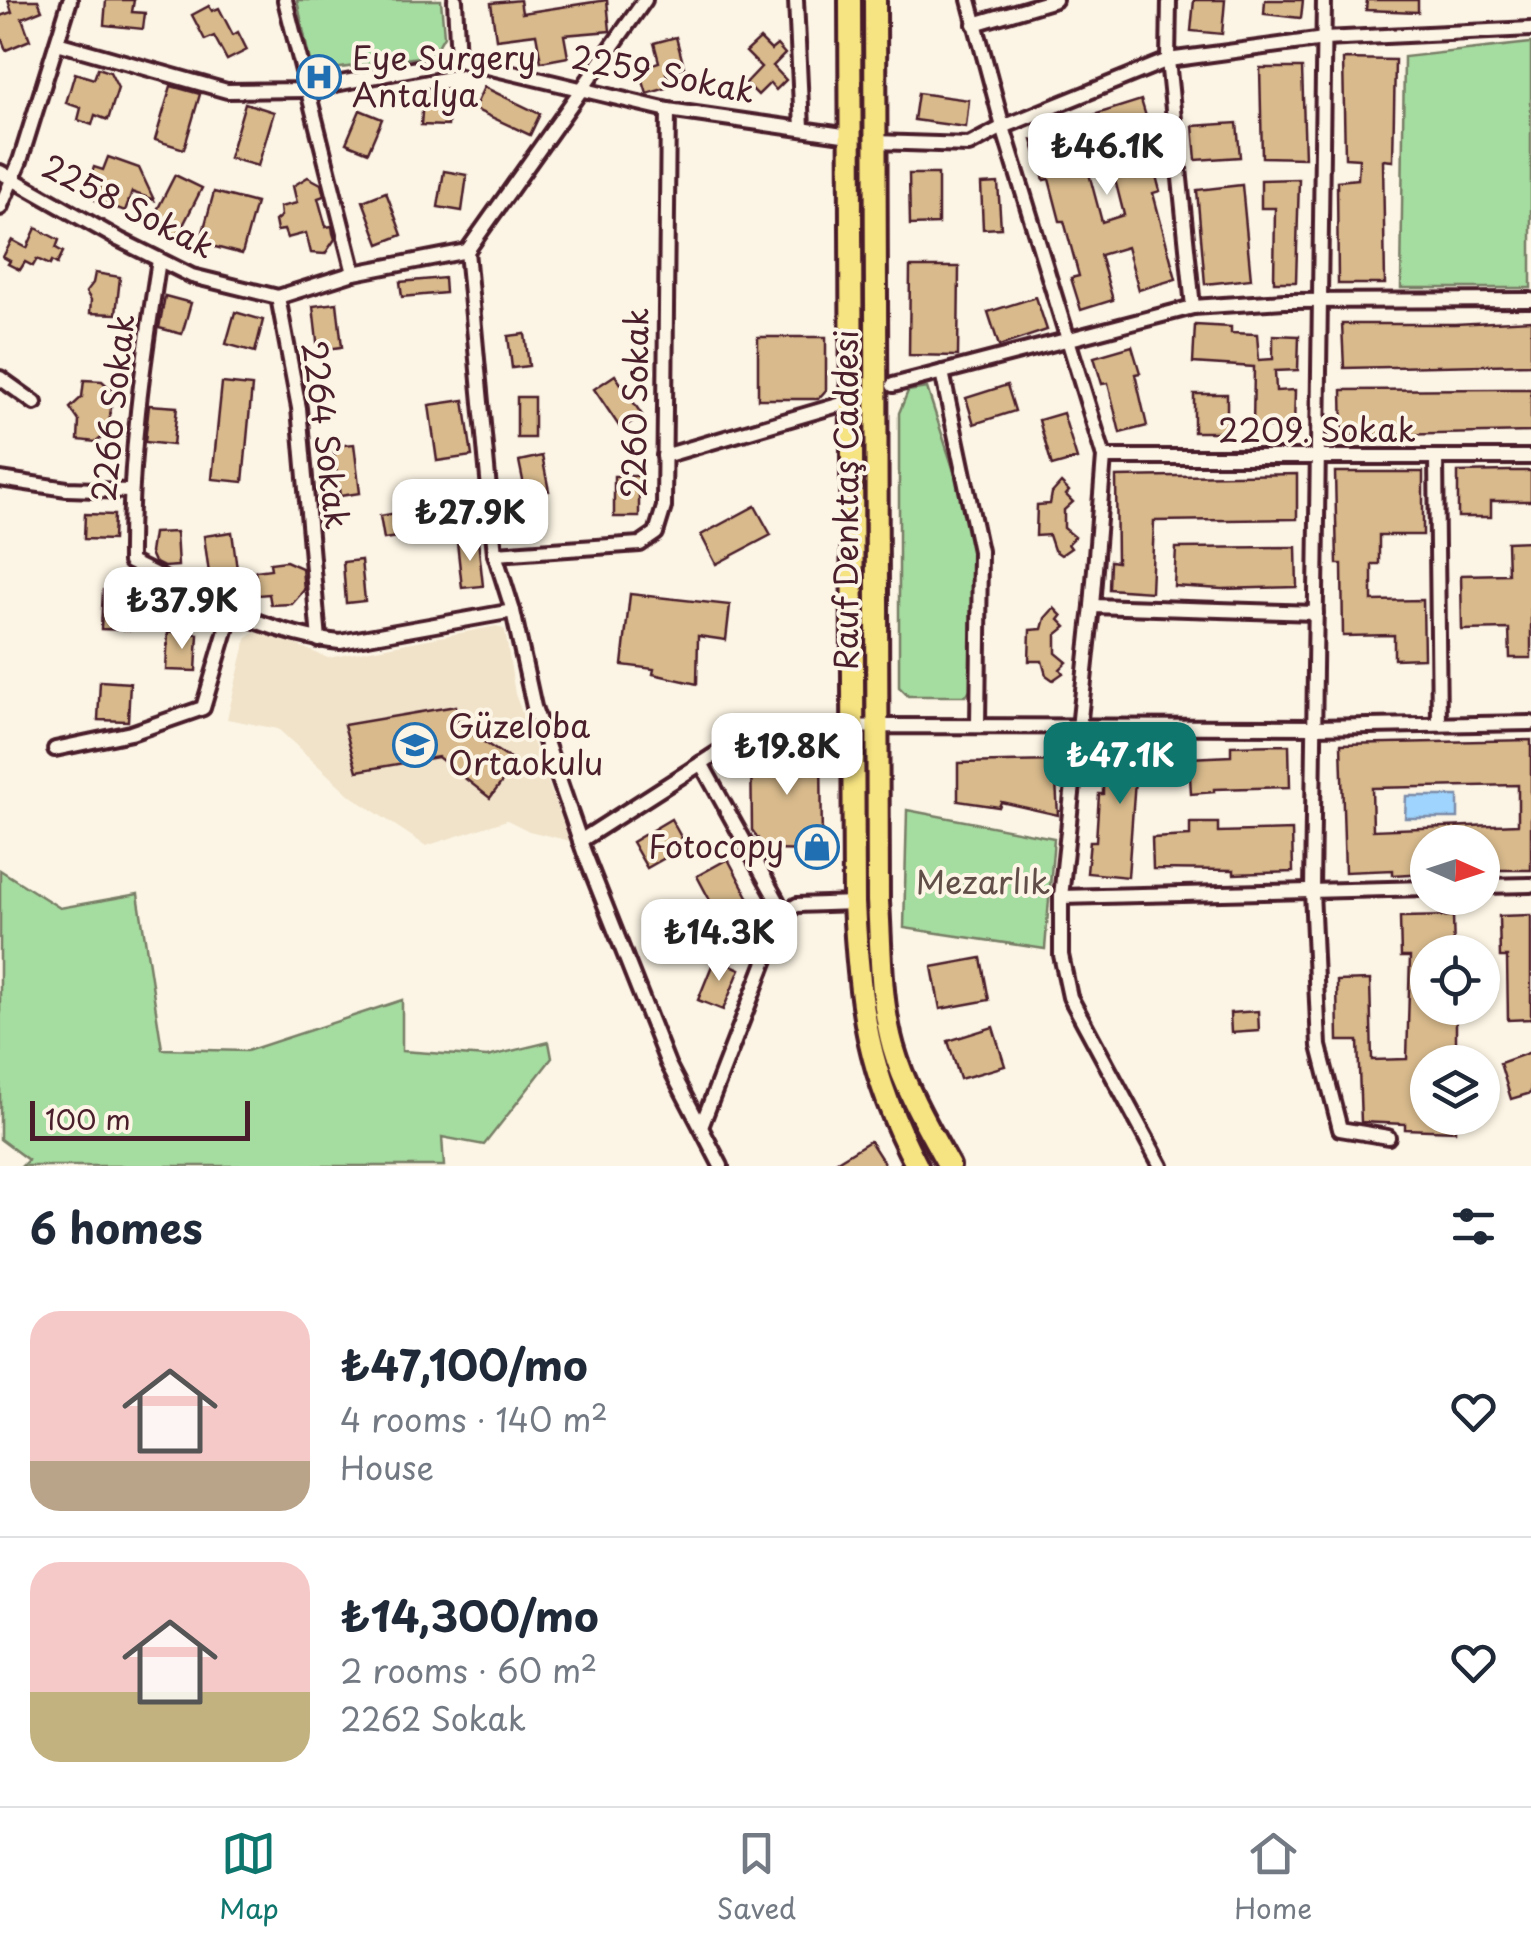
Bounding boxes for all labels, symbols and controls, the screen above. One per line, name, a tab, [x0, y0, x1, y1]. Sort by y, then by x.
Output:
street label: 2259 Sokak	[568, 32, 759, 114]
place label: Eye Surgery Antalya	[352, 33, 536, 118]
hospital icon: Eye Surgery Antalya	[296, 54, 342, 100]
pin: ₺46.1K	[1026, 113, 1188, 198]
text: ₺46.1K	[1050, 121, 1164, 169]
street label: 2258 Sokak	[34, 141, 223, 269]
street label: 2260 Sokak	[608, 307, 660, 499]
street label: 2266 Sokak	[78, 312, 146, 504]
street label: Rauf Denktaş Caddesi	[821, 330, 869, 670]
street label: 2264 Sokak	[292, 338, 362, 532]
street label: 2209. Sokak	[1218, 405, 1416, 453]
pin: ₺27.9K	[389, 479, 551, 564]
text: ₺27.9K	[414, 487, 526, 535]
pin: ₺37.9K	[101, 567, 263, 652]
text: ₺37.9K	[126, 575, 238, 623]
place label: Güzeloba Ortaokulu	[448, 701, 603, 786]
pin: ₺19.8K	[706, 713, 868, 798]
text: ₺19.8K	[733, 721, 841, 769]
school or university icon: Güzeloba Ortaokulu	[392, 722, 438, 768]
pin: ₺47.1K	[1039, 722, 1201, 807]
text: ₺47.1K	[1066, 730, 1174, 778]
place label: Fotocopy	[648, 821, 784, 869]
shop icon: Fotocopy	[794, 824, 840, 870]
north arrow	[1410, 825, 1500, 915]
map controls	[1410, 825, 1500, 1135]
park label: Mezarlık	[916, 857, 1050, 905]
pin: ₺14.3K	[638, 899, 800, 984]
text: ₺14.3K	[663, 907, 775, 955]
button: locate	[1410, 935, 1500, 1025]
button: layers	[1410, 1045, 1500, 1135]
scale bar	[30, 1096, 250, 1140]
text: 100 m	[45, 1097, 131, 1140]
text: 6 homes	[30, 1195, 203, 1258]
icon: filters	[1446, 1199, 1501, 1254]
text: ₺47,100/mo	[340, 1332, 588, 1395]
icon: home	[110, 1351, 230, 1471]
icon: heart	[1446, 1384, 1501, 1439]
text: 4 rooms · 140 m²	[340, 1395, 608, 1443]
text: House	[340, 1443, 434, 1491]
text: ₺14,300/mo	[340, 1583, 599, 1646]
icon: home	[110, 1602, 230, 1722]
icon: heart	[1446, 1635, 1501, 1690]
text: 2 rooms · 60 m²	[340, 1646, 597, 1694]
text: 2262 Sokak	[340, 1694, 526, 1742]
tab: Map	[219, 1826, 279, 1929]
tab: Saved	[717, 1826, 796, 1929]
tab: Home	[1234, 1826, 1312, 1929]

